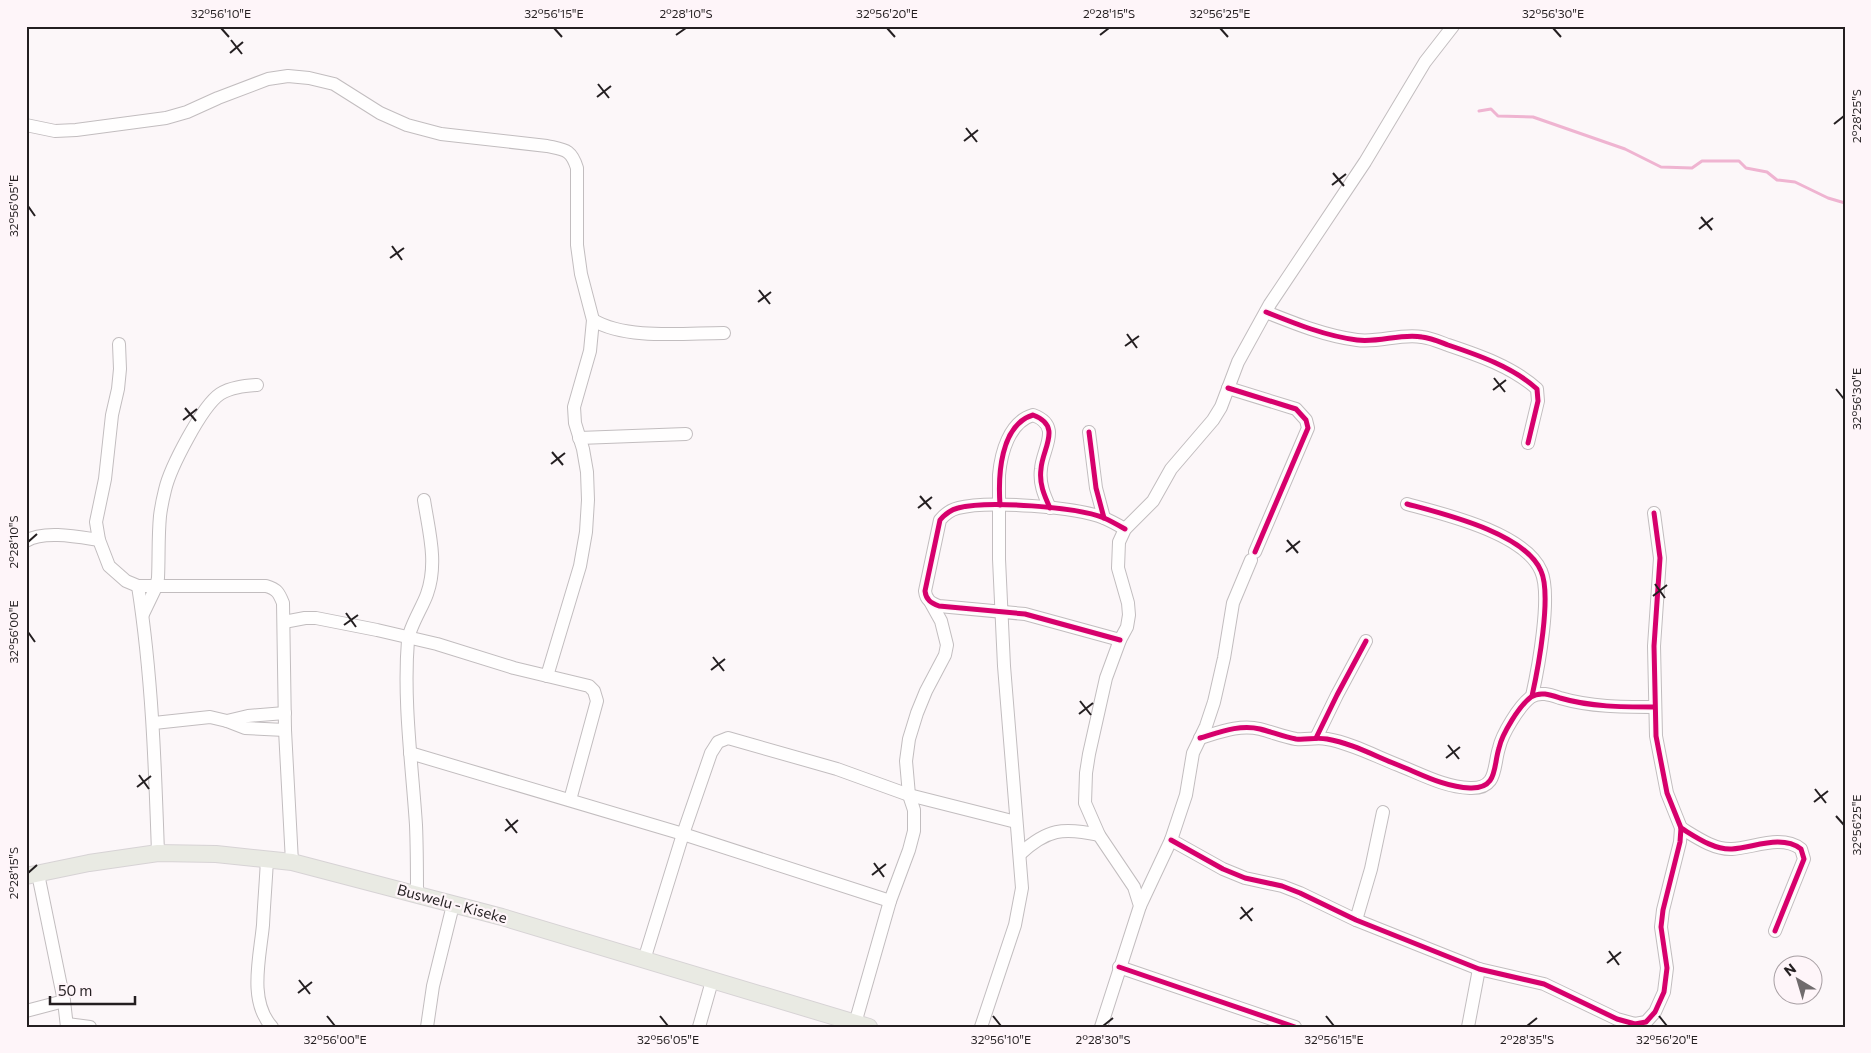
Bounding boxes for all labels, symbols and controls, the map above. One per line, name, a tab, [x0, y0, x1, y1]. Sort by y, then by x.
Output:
text: 32°56'10"E	[191, 6, 251, 20]
text: 32°56'15"E	[524, 6, 584, 20]
text: 2°28'10"S	[659, 6, 713, 20]
text: 32°56'20"E	[856, 6, 918, 20]
text: 2°28'15"S	[1083, 6, 1135, 20]
text: 32°56'25"E	[1190, 6, 1250, 20]
text: 32°56'30"E	[1522, 6, 1584, 20]
text: 2°28'25"S	[1849, 89, 1863, 143]
text: 32°56'05"E	[6, 175, 20, 237]
text: 32°56'30"E	[1849, 368, 1863, 430]
text: 2°28'10"S	[6, 515, 20, 569]
text: 32°56'00"E	[6, 600, 20, 664]
text: 32°56'25"E	[1849, 795, 1863, 855]
text: 2°28'15"S	[6, 847, 20, 899]
street label: Buswelu - Kiseke	[395, 880, 509, 926]
north arrow	[1774, 956, 1824, 1006]
text: N	[1780, 959, 1799, 979]
scale bar	[50, 973, 135, 1005]
text: 50 m	[58, 981, 92, 999]
text: 32°56'00"E	[303, 1032, 367, 1046]
text: 32°56'05"E	[637, 1032, 699, 1046]
text: 32°56'10"E	[971, 1032, 1031, 1046]
text: 2°28'30"S	[1076, 1032, 1130, 1046]
text: 32°56'15"E	[1304, 1032, 1364, 1046]
text: 2°28'35"S	[1500, 1032, 1554, 1046]
text: 32°56'20"E	[1636, 1032, 1698, 1046]

